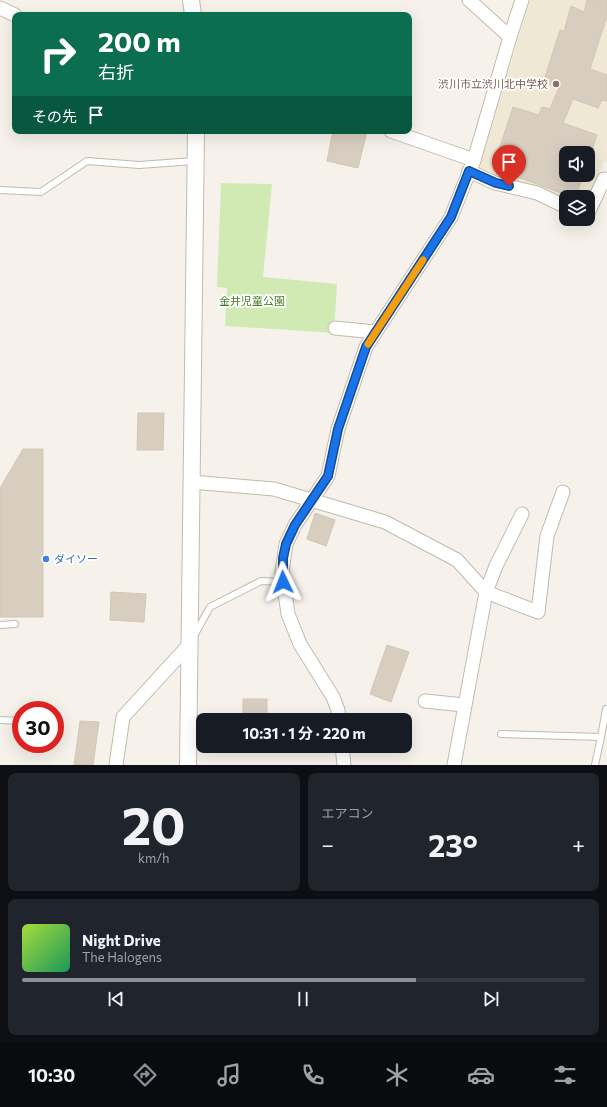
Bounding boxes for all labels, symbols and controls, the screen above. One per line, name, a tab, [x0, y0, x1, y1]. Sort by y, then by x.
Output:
text: 200 m	[98, 24, 181, 58]
icon: right	[32, 28, 84, 80]
text: 右折	[98, 61, 134, 83]
place label: 渋川市立渋川北中学校	[438, 77, 548, 90]
marker: 渋川市立渋川北中学校	[551, 79, 561, 89]
icon: arrive	[85, 104, 107, 126]
text: その先	[32, 107, 77, 125]
pin	[492, 145, 526, 186]
map controls	[559, 146, 595, 226]
button: sound	[559, 146, 595, 182]
icon: arrive	[498, 151, 520, 173]
button: layers	[559, 190, 595, 226]
park label: 金井児童公園	[219, 294, 285, 307]
place label: ダイソー	[54, 552, 98, 565]
marker: ダイソー	[41, 554, 51, 564]
position arrow	[262, 561, 304, 603]
speed limit sign: 30	[12, 701, 64, 753]
text: 10:31 · 1 分 · 220 m	[242, 724, 366, 742]
text: 20	[122, 792, 186, 856]
text: エアコン	[322, 805, 374, 821]
text: 23°	[428, 826, 478, 863]
text: −	[322, 831, 334, 858]
text: +	[572, 831, 585, 858]
text: km/h	[138, 850, 170, 866]
text: Night Drive	[82, 931, 161, 949]
text: The Halogens	[82, 949, 162, 965]
icon: previous	[105, 988, 127, 1010]
icon: pause	[292, 988, 314, 1010]
icon: next	[480, 988, 502, 1010]
icon: directions	[131, 1061, 159, 1089]
icon: music	[215, 1061, 243, 1089]
icon: phone	[299, 1061, 327, 1089]
icon: climate	[383, 1061, 411, 1089]
icon: car	[467, 1061, 495, 1089]
icon: filters	[551, 1061, 579, 1089]
text: 10:30	[28, 1064, 75, 1086]

